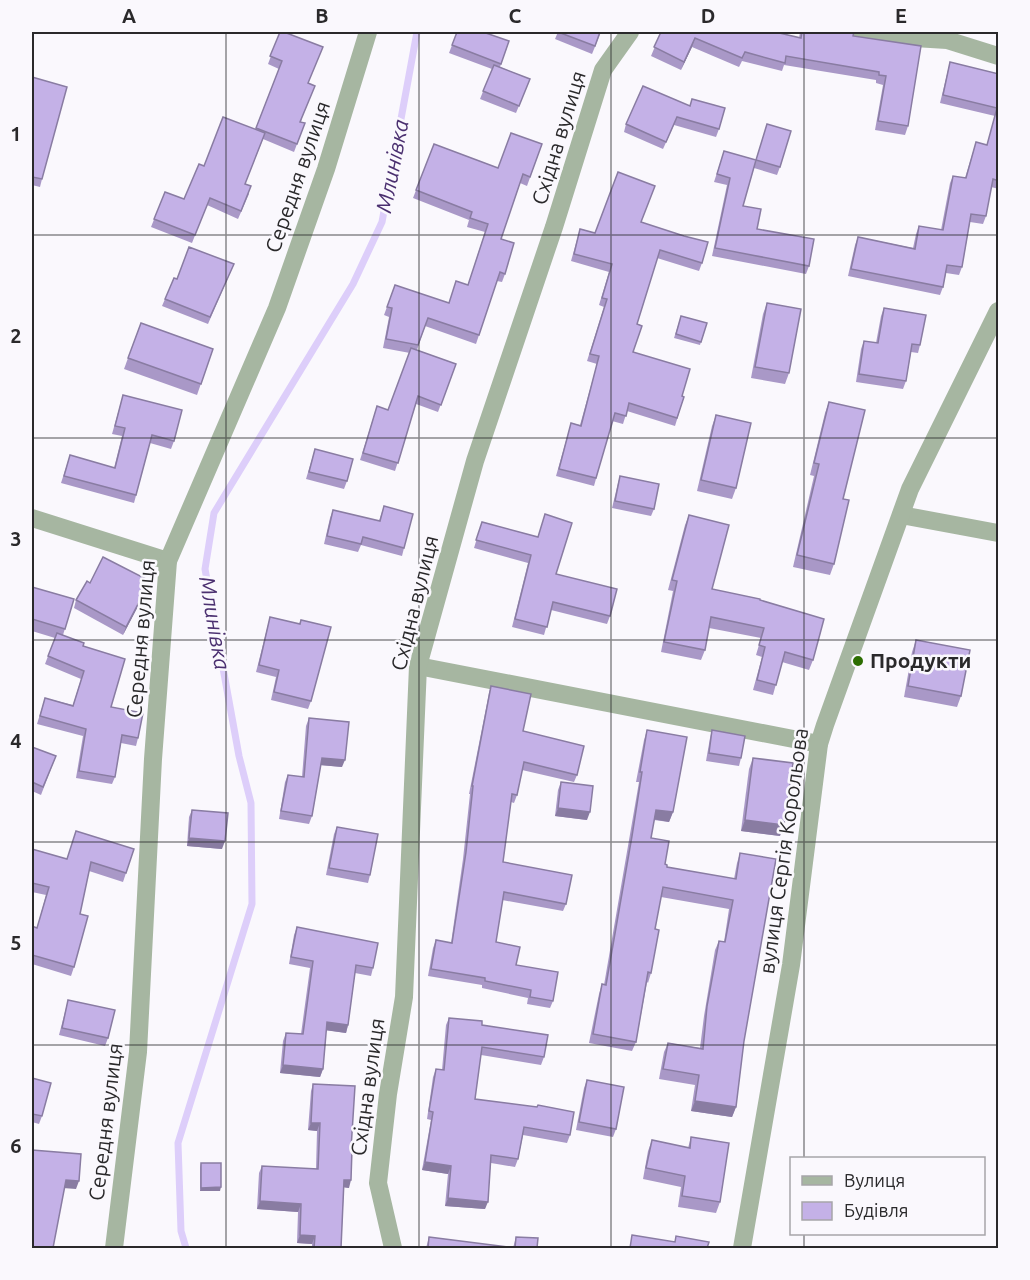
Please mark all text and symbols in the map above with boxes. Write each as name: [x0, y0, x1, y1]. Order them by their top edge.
text: A: [122, 4, 136, 27]
text: B: [315, 4, 329, 27]
text: C: [509, 4, 522, 27]
text: D: [701, 4, 715, 27]
text: E: [895, 4, 907, 27]
street label: Східна вулиця: [526, 68, 590, 208]
street label: Середня вулиця: [260, 98, 334, 256]
water label: Млинівка: [370, 117, 413, 215]
text: 1: [10, 122, 22, 145]
text: 2: [10, 324, 22, 347]
text: 3: [10, 527, 22, 550]
street label: Східна вулиця: [386, 533, 442, 673]
street label: Середня вулиця: [121, 559, 159, 719]
water label: Млинівка: [195, 574, 236, 672]
place label: Продукти: [870, 648, 971, 672]
marker: Продукти: [851, 654, 865, 668]
street label: вулиця Сергія Корольова: [754, 726, 812, 975]
text: 4: [10, 729, 22, 752]
text: 5: [10, 931, 22, 954]
street label: Східна вулиця: [345, 1017, 389, 1157]
street label: Середня вулиця: [83, 1042, 127, 1202]
text: 6: [10, 1134, 22, 1157]
legend: [790, 1157, 985, 1235]
text: Вулиця: [844, 1170, 905, 1190]
text: Будівля: [844, 1200, 909, 1220]

